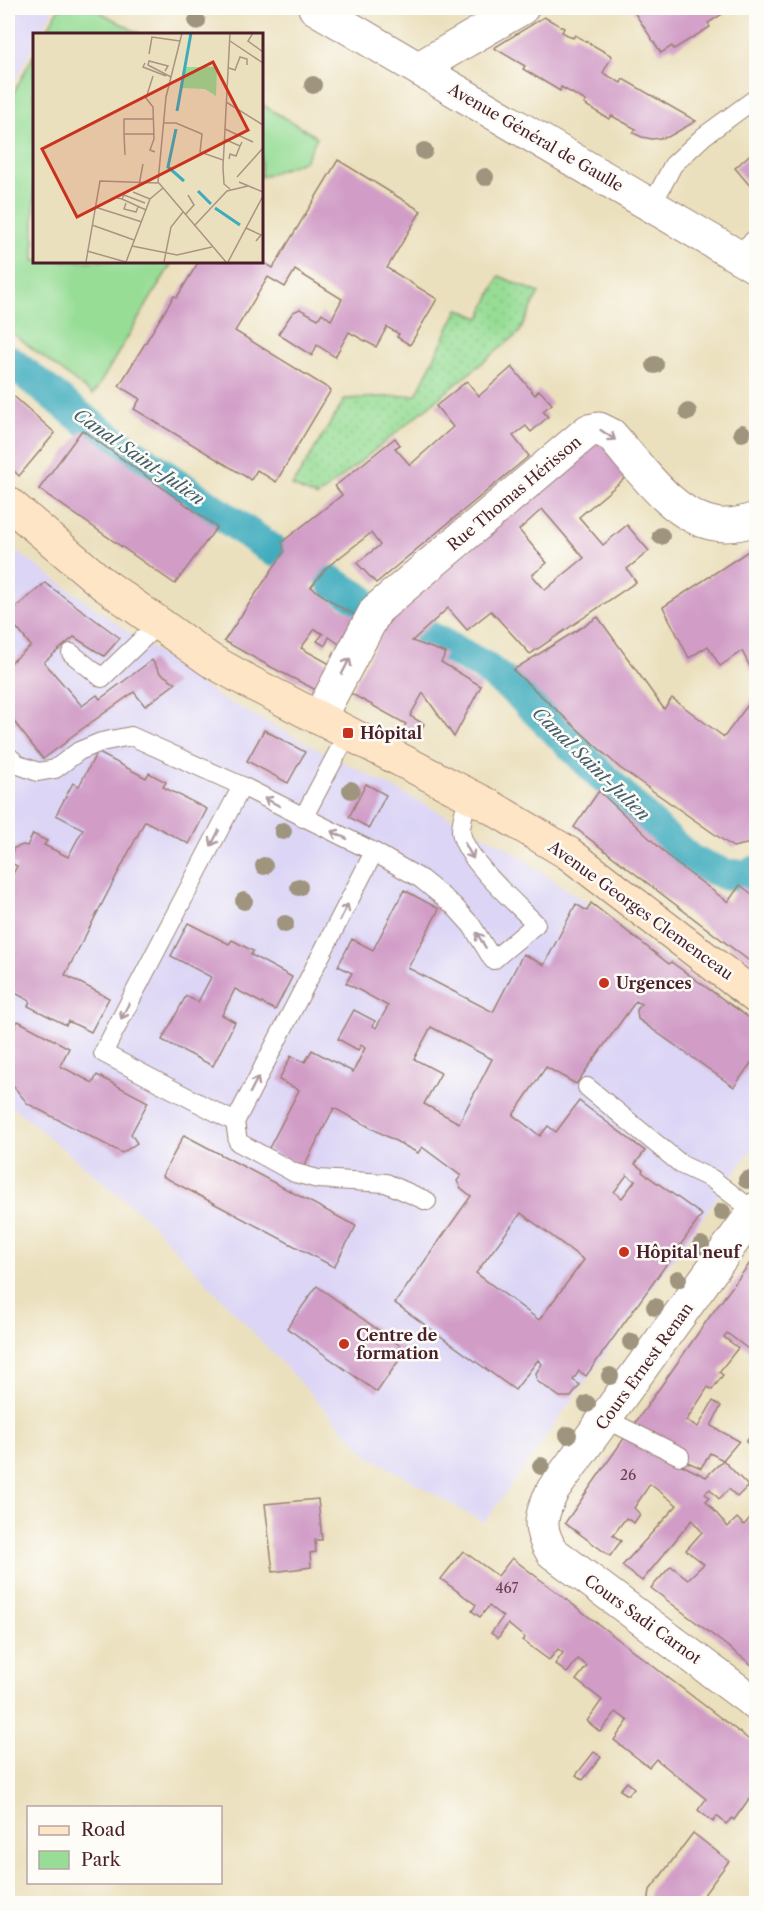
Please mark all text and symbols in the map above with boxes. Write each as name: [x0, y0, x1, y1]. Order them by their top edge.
inset map: [33, 33, 262, 262]
street label: Avenue Général de Gaulle: [444, 78, 627, 195]
water label: Canal Saint-Julien: [69, 404, 209, 511]
one-way arrow: [599, 429, 615, 441]
street label: Rue Thomas Hérisson: [443, 431, 585, 555]
one-way arrow: [341, 658, 353, 676]
water label: Canal Saint-Julien: [528, 702, 654, 826]
place label: Hôpital: [360, 723, 423, 743]
marker: Hôpital: [341, 726, 355, 740]
one-way arrow: [264, 796, 281, 808]
one-way arrow: [209, 829, 221, 846]
one-way arrow: [330, 829, 348, 841]
street label: Avenue Georges Clemenceau: [544, 836, 737, 984]
one-way arrow: [463, 842, 475, 859]
one-way arrow: [339, 903, 350, 921]
one-way arrow: [474, 932, 486, 949]
place label: Urgences: [616, 973, 692, 993]
marker: Urgences: [597, 976, 611, 990]
one-way arrow: [119, 1002, 131, 1019]
one-way arrow: [248, 1077, 260, 1094]
place label: Hôpital neuf: [636, 1242, 742, 1262]
marker: Hôpital neuf: [617, 1245, 631, 1259]
street label: Cours Ernest Renan: [591, 1298, 697, 1434]
place label: Centre de formation: [356, 1325, 439, 1363]
marker: Centre de formation: [337, 1337, 351, 1351]
house number: 26: [620, 1466, 636, 1484]
street label: Cours Sadi Carnot: [581, 1570, 706, 1668]
house number: 467: [495, 1579, 519, 1597]
legend: [27, 1806, 222, 1884]
text: Road: [81, 1819, 126, 1841]
text: Park: [81, 1849, 122, 1871]

